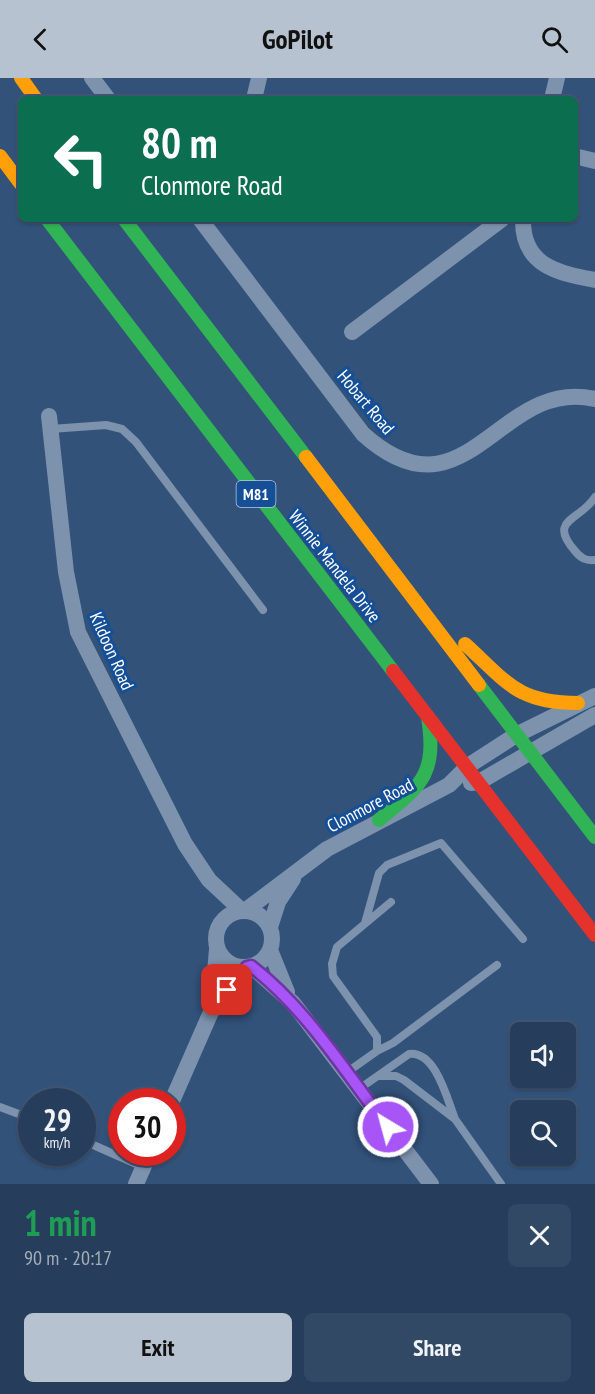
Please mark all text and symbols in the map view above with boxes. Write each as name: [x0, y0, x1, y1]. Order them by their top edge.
text: GoPilot: [262, 22, 333, 56]
icon: back: [24, 23, 57, 56]
icon: search: [538, 23, 571, 56]
text: 80 m: [141, 115, 218, 170]
icon: left: [42, 120, 120, 198]
text: Clonmore Road: [141, 168, 283, 202]
street label: Hobart Road: [332, 365, 400, 439]
road number: M81: [236, 481, 276, 507]
street label: Winnie Mandela Drive: [284, 505, 386, 627]
street label: Kildoon Road: [85, 609, 139, 693]
street label: Clonmore Road: [323, 773, 417, 837]
pin: [201, 964, 252, 1015]
icon: arrive: [210, 973, 243, 1006]
map controls: [510, 1022, 576, 1166]
button: sound: [510, 1022, 576, 1088]
speed limit sign: 30: [108, 1088, 186, 1166]
position arrow: [356, 1095, 420, 1159]
text: 29: [43, 1100, 71, 1139]
button: search: [510, 1100, 576, 1166]
text: km/h: [44, 1133, 70, 1152]
text: 1 min: [24, 1199, 97, 1246]
button: close: [508, 1204, 571, 1267]
text: 90 m · 20:17: [24, 1245, 112, 1271]
button: Exit: [24, 1313, 292, 1382]
button: Share: [304, 1313, 571, 1382]

